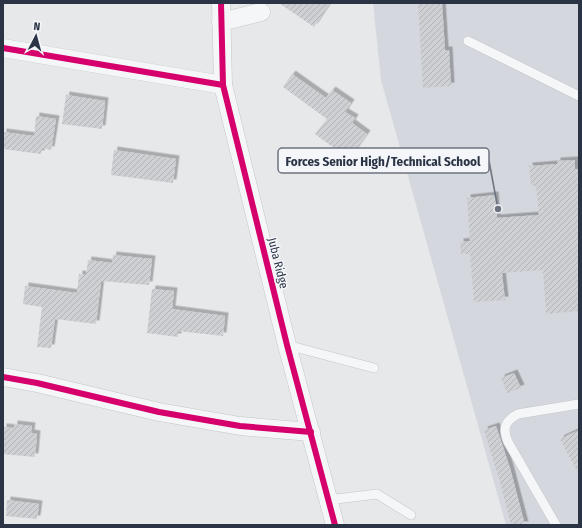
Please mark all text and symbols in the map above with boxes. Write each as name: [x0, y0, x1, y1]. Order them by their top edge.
north arrow: [16, 16, 56, 56]
text: N: [33, 20, 41, 33]
callout: Forces Senior High/Technical School: [278, 148, 489, 173]
text: Forces Senior High/Technical School: [285, 154, 481, 169]
street label: Juba Ridge: [265, 236, 291, 290]

